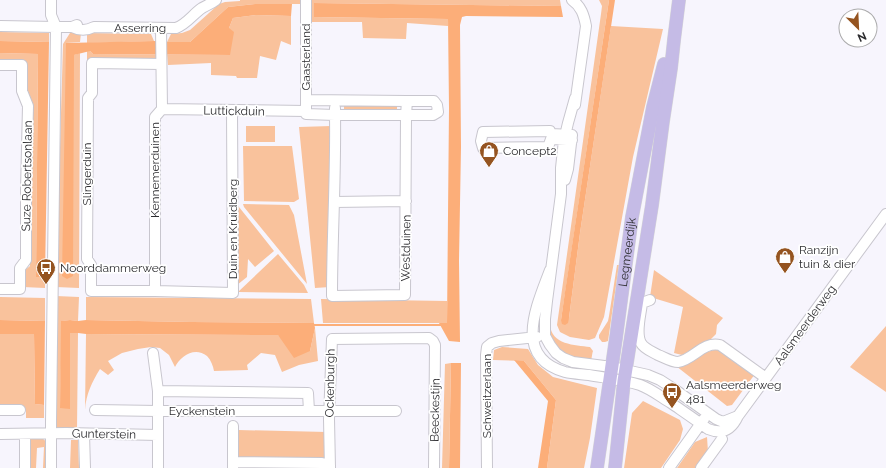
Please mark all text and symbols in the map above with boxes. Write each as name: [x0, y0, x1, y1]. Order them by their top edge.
north arrow: [838, 8, 878, 48]
street label: Asserring: [114, 21, 166, 35]
street label: Gaasterland: [299, 24, 313, 90]
text: N: [855, 29, 868, 44]
street label: Luttickduin: [203, 103, 265, 119]
street label: Suze Robertsonlaan: [19, 120, 35, 232]
street label: Kennemerduinen: [148, 122, 162, 218]
shop icon: Concept2: [478, 140, 500, 168]
street label: Slingerduin: [80, 143, 94, 205]
place label: Concept2: [503, 144, 557, 158]
street label: Duin en Kruidberg: [226, 179, 240, 279]
street label: Westduinen: [398, 215, 414, 281]
street label: Legmeerdijk: [616, 216, 639, 288]
place label: Ranzijn tuin & dier: [799, 243, 856, 271]
shop icon: Ranzijn tuin & dier: [774, 246, 796, 274]
bus stop icon: Noorddammerweg: [35, 257, 57, 285]
place label: Noorddammerweg: [60, 261, 166, 275]
street label: Aalsmeerderweg: [771, 282, 839, 368]
street label: Ockenburgh: [322, 349, 338, 417]
street label: Schweitzerlaan: [480, 354, 494, 438]
street label: Beeckestijn: [427, 378, 443, 442]
place label: Aalsmeerderweg 481: [686, 378, 782, 406]
bus stop icon: Aalsmeerderweg 481: [661, 381, 683, 409]
street label: Eyckenstein: [169, 404, 235, 418]
street label: Gunterstein: [72, 426, 136, 442]

